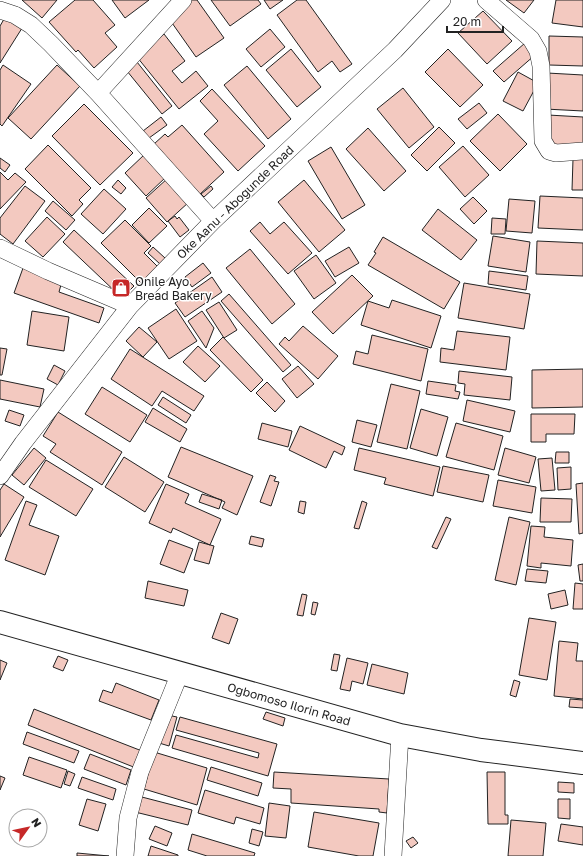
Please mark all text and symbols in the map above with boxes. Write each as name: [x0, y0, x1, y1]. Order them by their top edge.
scale bar: [447, 8, 503, 34]
text: 20 m: [453, 14, 481, 29]
street label: Oke Aanu - Abogunde Road: [173, 142, 297, 262]
place label: Onile Ayo Bread Bakery: [135, 274, 212, 303]
shop icon: Onile Ayo Bread Bakery: [110, 277, 132, 299]
street label: Ogbomoso Ilorin Road: [226, 679, 352, 729]
north arrow: [8, 808, 48, 848]
text: N: [29, 815, 45, 829]

